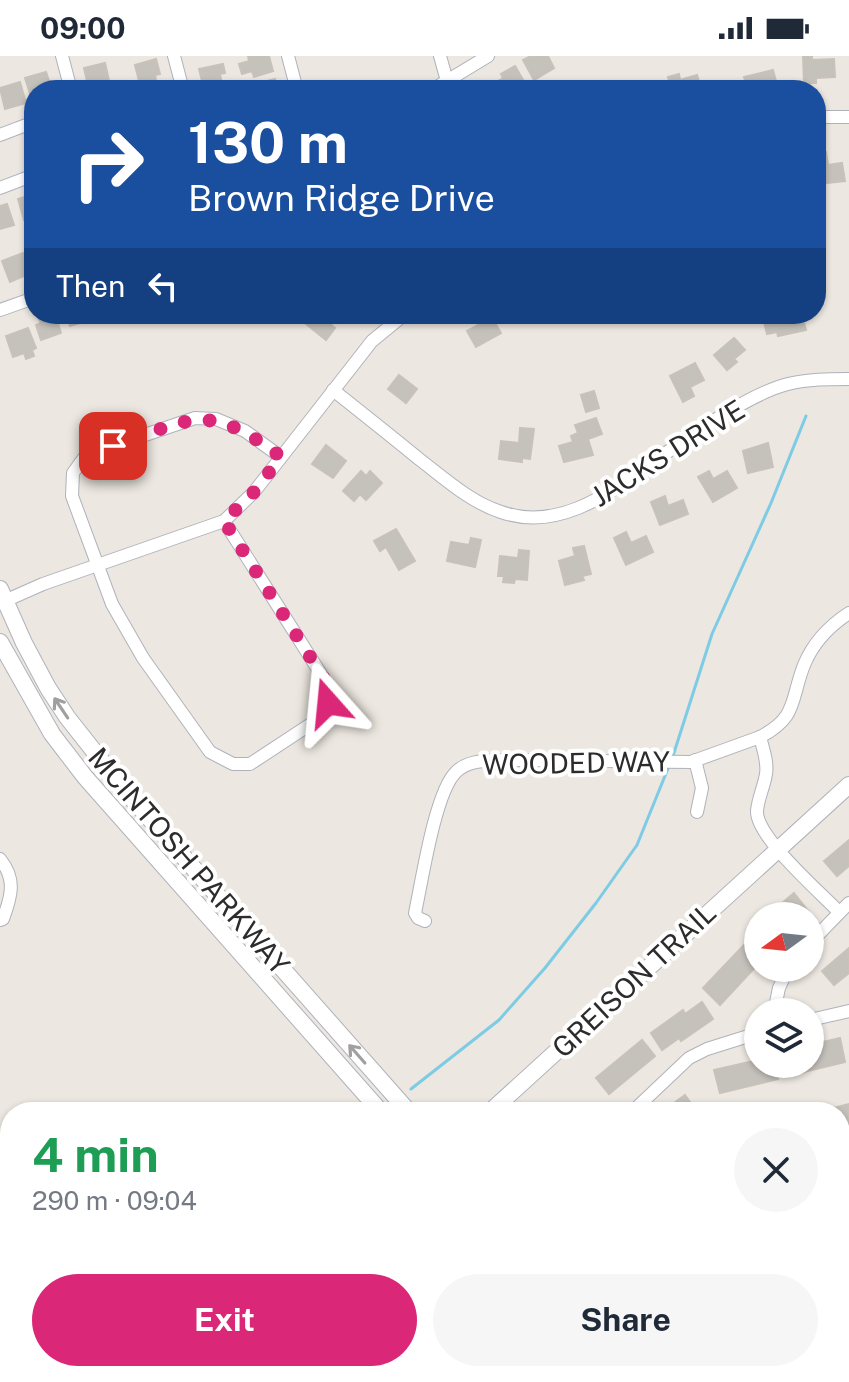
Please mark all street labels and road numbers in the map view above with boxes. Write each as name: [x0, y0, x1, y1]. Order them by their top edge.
street label: JACKS DRIVE: [585, 392, 750, 513]
street label: MCINTOSH PARKWAY: [82, 741, 297, 981]
street label: WOODED WAY: [482, 744, 670, 781]
street label: GREISON TRAIL: [545, 895, 722, 1064]

